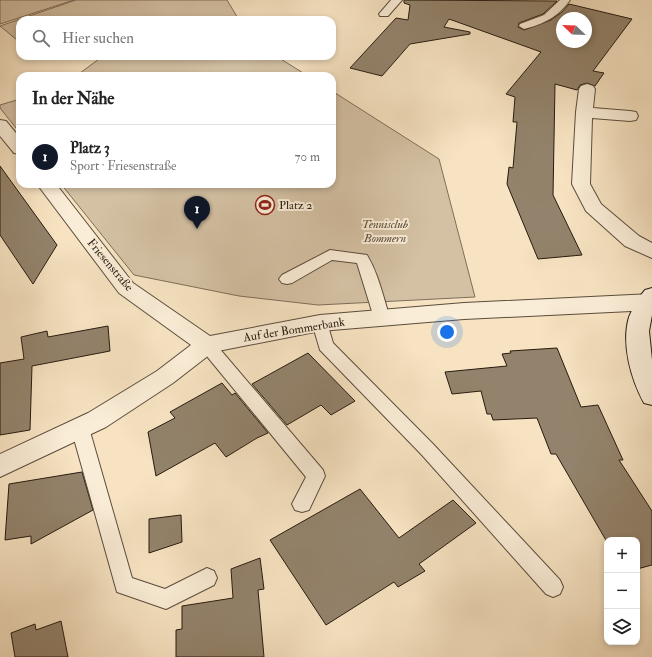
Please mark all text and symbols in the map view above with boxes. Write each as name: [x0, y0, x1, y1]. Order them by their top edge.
north arrow: [556, 12, 592, 48]
search box: [16, 16, 336, 60]
icon: search: [30, 27, 52, 49]
text: Hier suchen: [62, 29, 134, 48]
text: In der Nähe: [32, 88, 114, 109]
text: Platz 3: [70, 139, 110, 158]
text: 1: [43, 149, 47, 165]
text: 70 m: [295, 149, 320, 165]
text: Sport · Friesenstraße: [70, 158, 177, 174]
sports icon: Platz 2: [254, 194, 276, 216]
pin: 1: [184, 196, 210, 229]
place label: Platz 2: [279, 198, 312, 213]
park label: Tennisclub Bommern: [362, 217, 408, 246]
street label: Friesenstraße: [84, 236, 136, 294]
street label: Auf der Bommerbank: [241, 315, 346, 346]
your location: [437, 322, 457, 342]
map controls: [604, 537, 640, 645]
button: +: [604, 537, 640, 573]
button: −: [604, 573, 640, 609]
button: layers: [604, 609, 640, 645]

